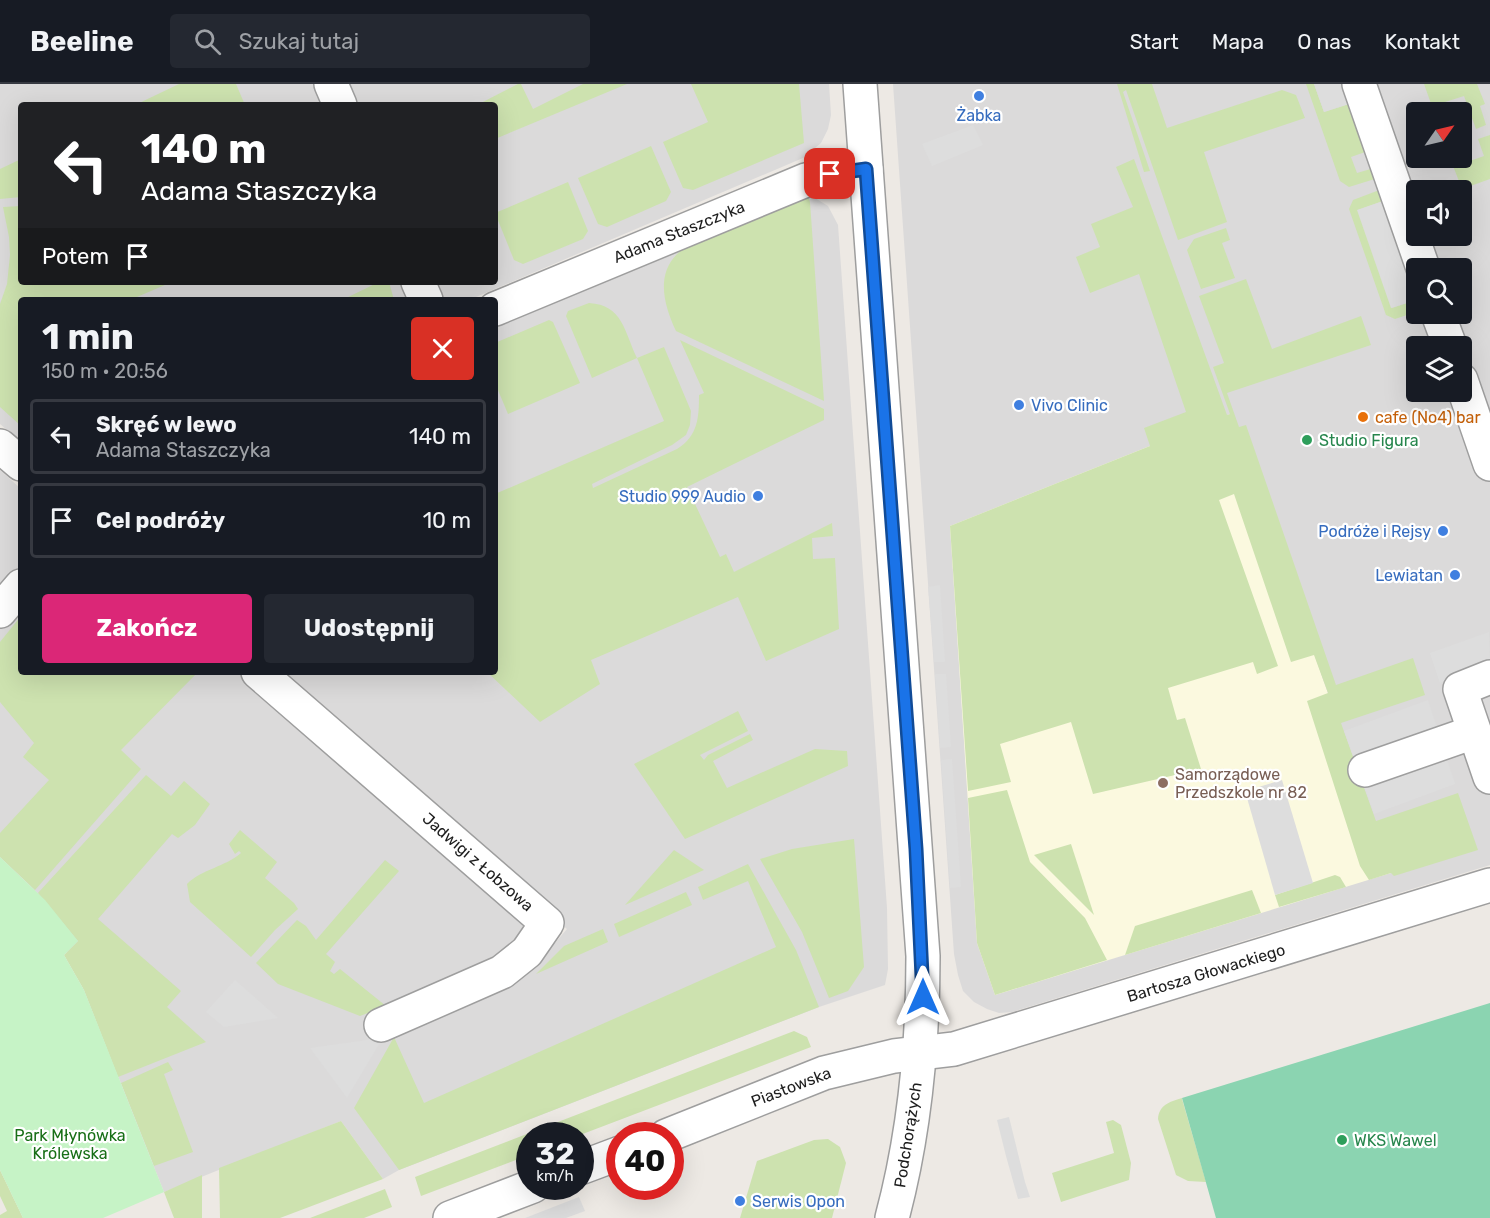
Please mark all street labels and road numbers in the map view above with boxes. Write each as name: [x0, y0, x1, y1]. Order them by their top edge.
street label: Adama Staszczyka: [611, 197, 747, 267]
street label: Jadwigi z Łobzowa: [419, 809, 537, 915]
street label: Bartosza Głowackiego: [1125, 940, 1287, 1006]
street label: Piastowska: [748, 1063, 834, 1111]
street label: Podchorążych: [890, 1081, 926, 1189]

